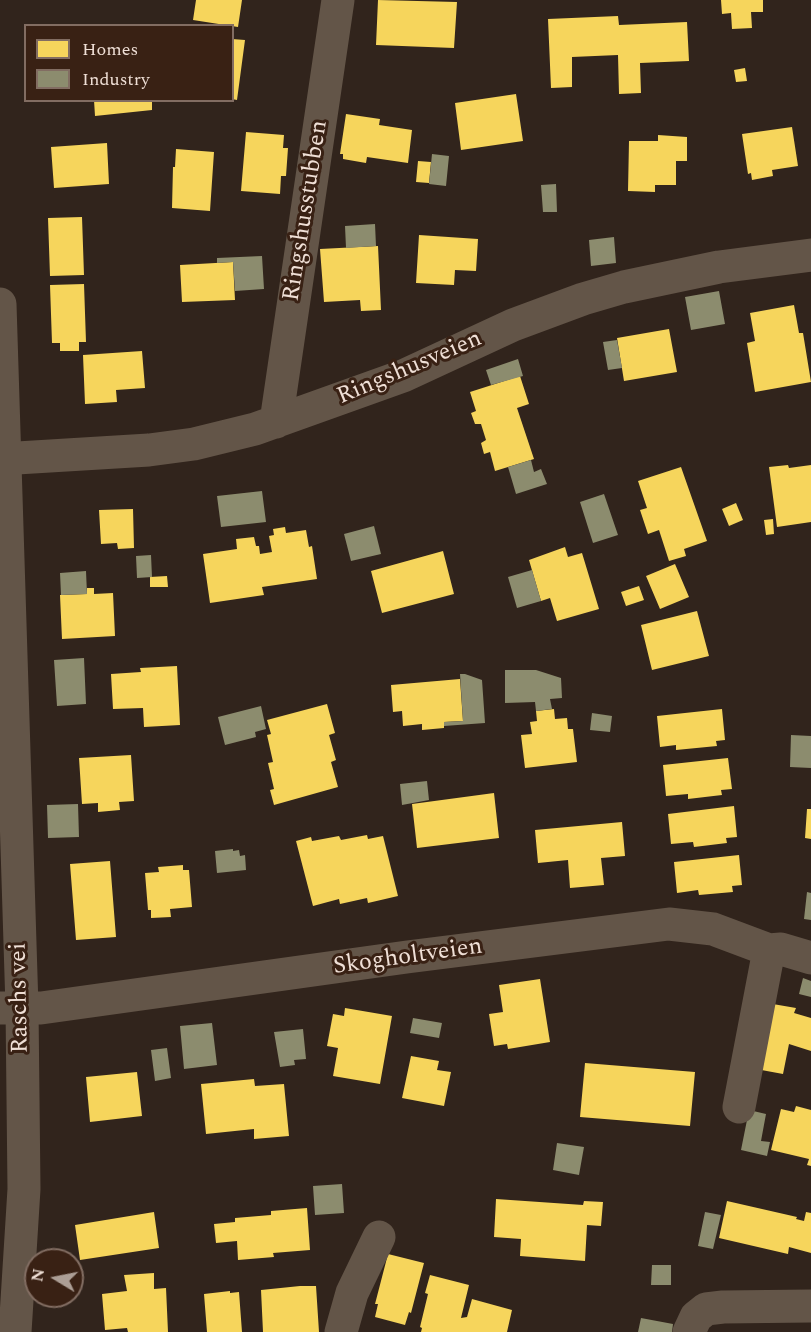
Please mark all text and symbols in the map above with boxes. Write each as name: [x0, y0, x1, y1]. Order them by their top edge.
legend: [24, 24, 234, 102]
text: Homes: [82, 36, 138, 63]
text: Industry: [82, 66, 150, 93]
street label: Ringshusstubben: [278, 119, 336, 303]
street label: Ringshusveien: [333, 326, 487, 412]
street label: Skogholtveien: [332, 933, 484, 983]
street label: Raschs vei: [6, 942, 36, 1054]
north arrow: [24, 1248, 84, 1308]
text: N: [25, 1267, 51, 1284]

